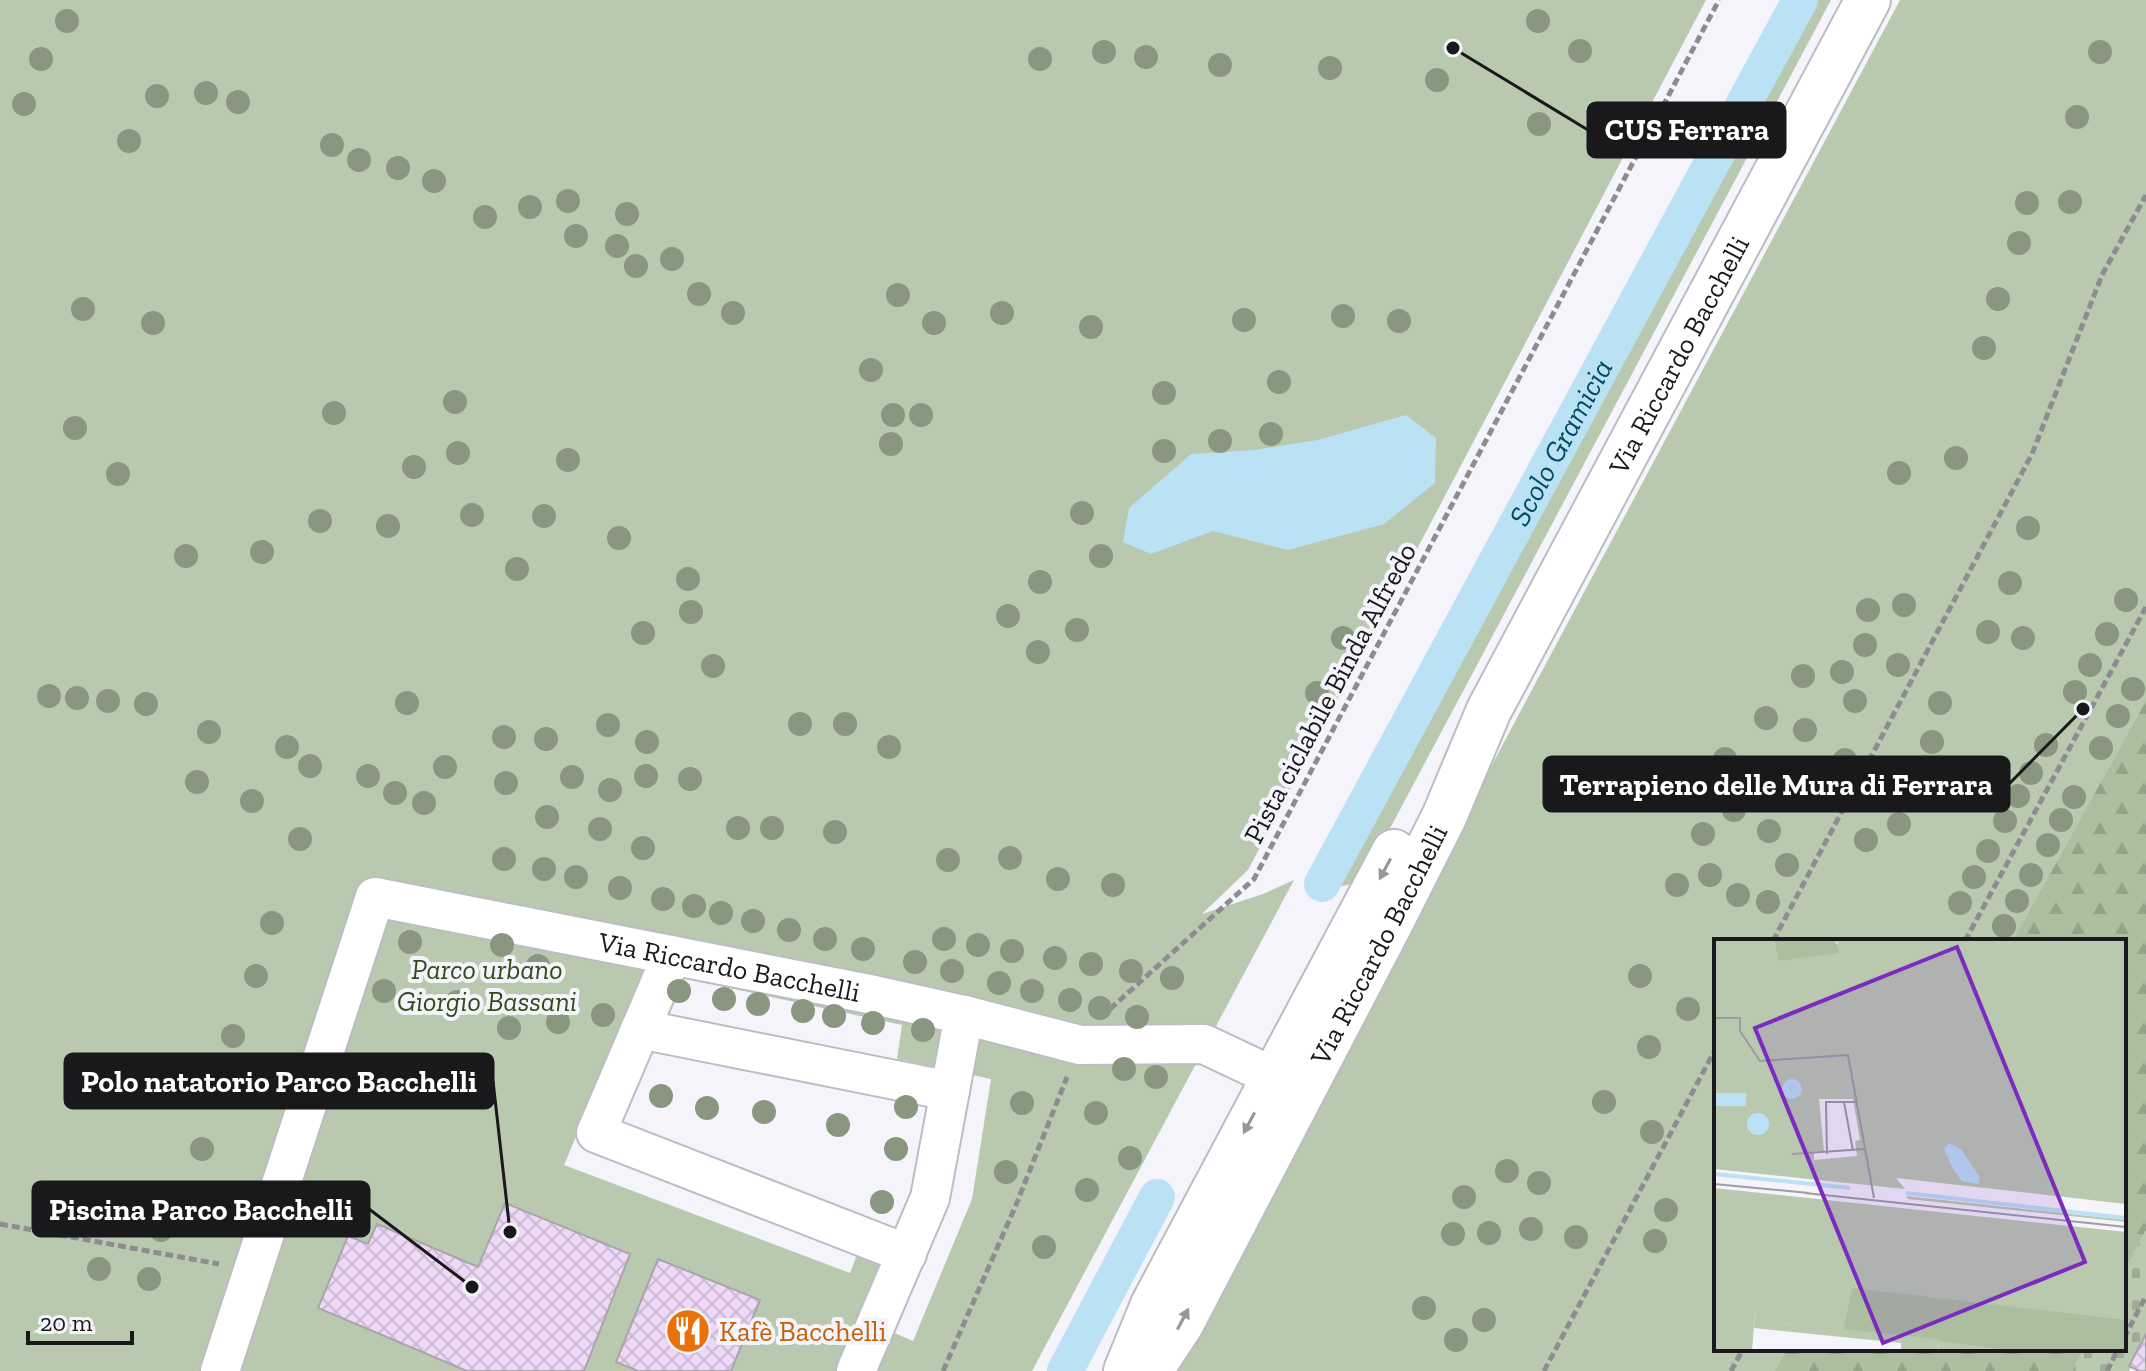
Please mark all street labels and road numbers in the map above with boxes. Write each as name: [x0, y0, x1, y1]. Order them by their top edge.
street label: Via Riccardo Bacchelli: [1601, 230, 1756, 481]
street label: Pista ciclabile Binda Alfredo: [1237, 537, 1423, 849]
street label: Via Riccardo Bacchelli: [1302, 819, 1454, 1071]
street label: Via Riccardo Bacchelli: [595, 925, 863, 1008]

